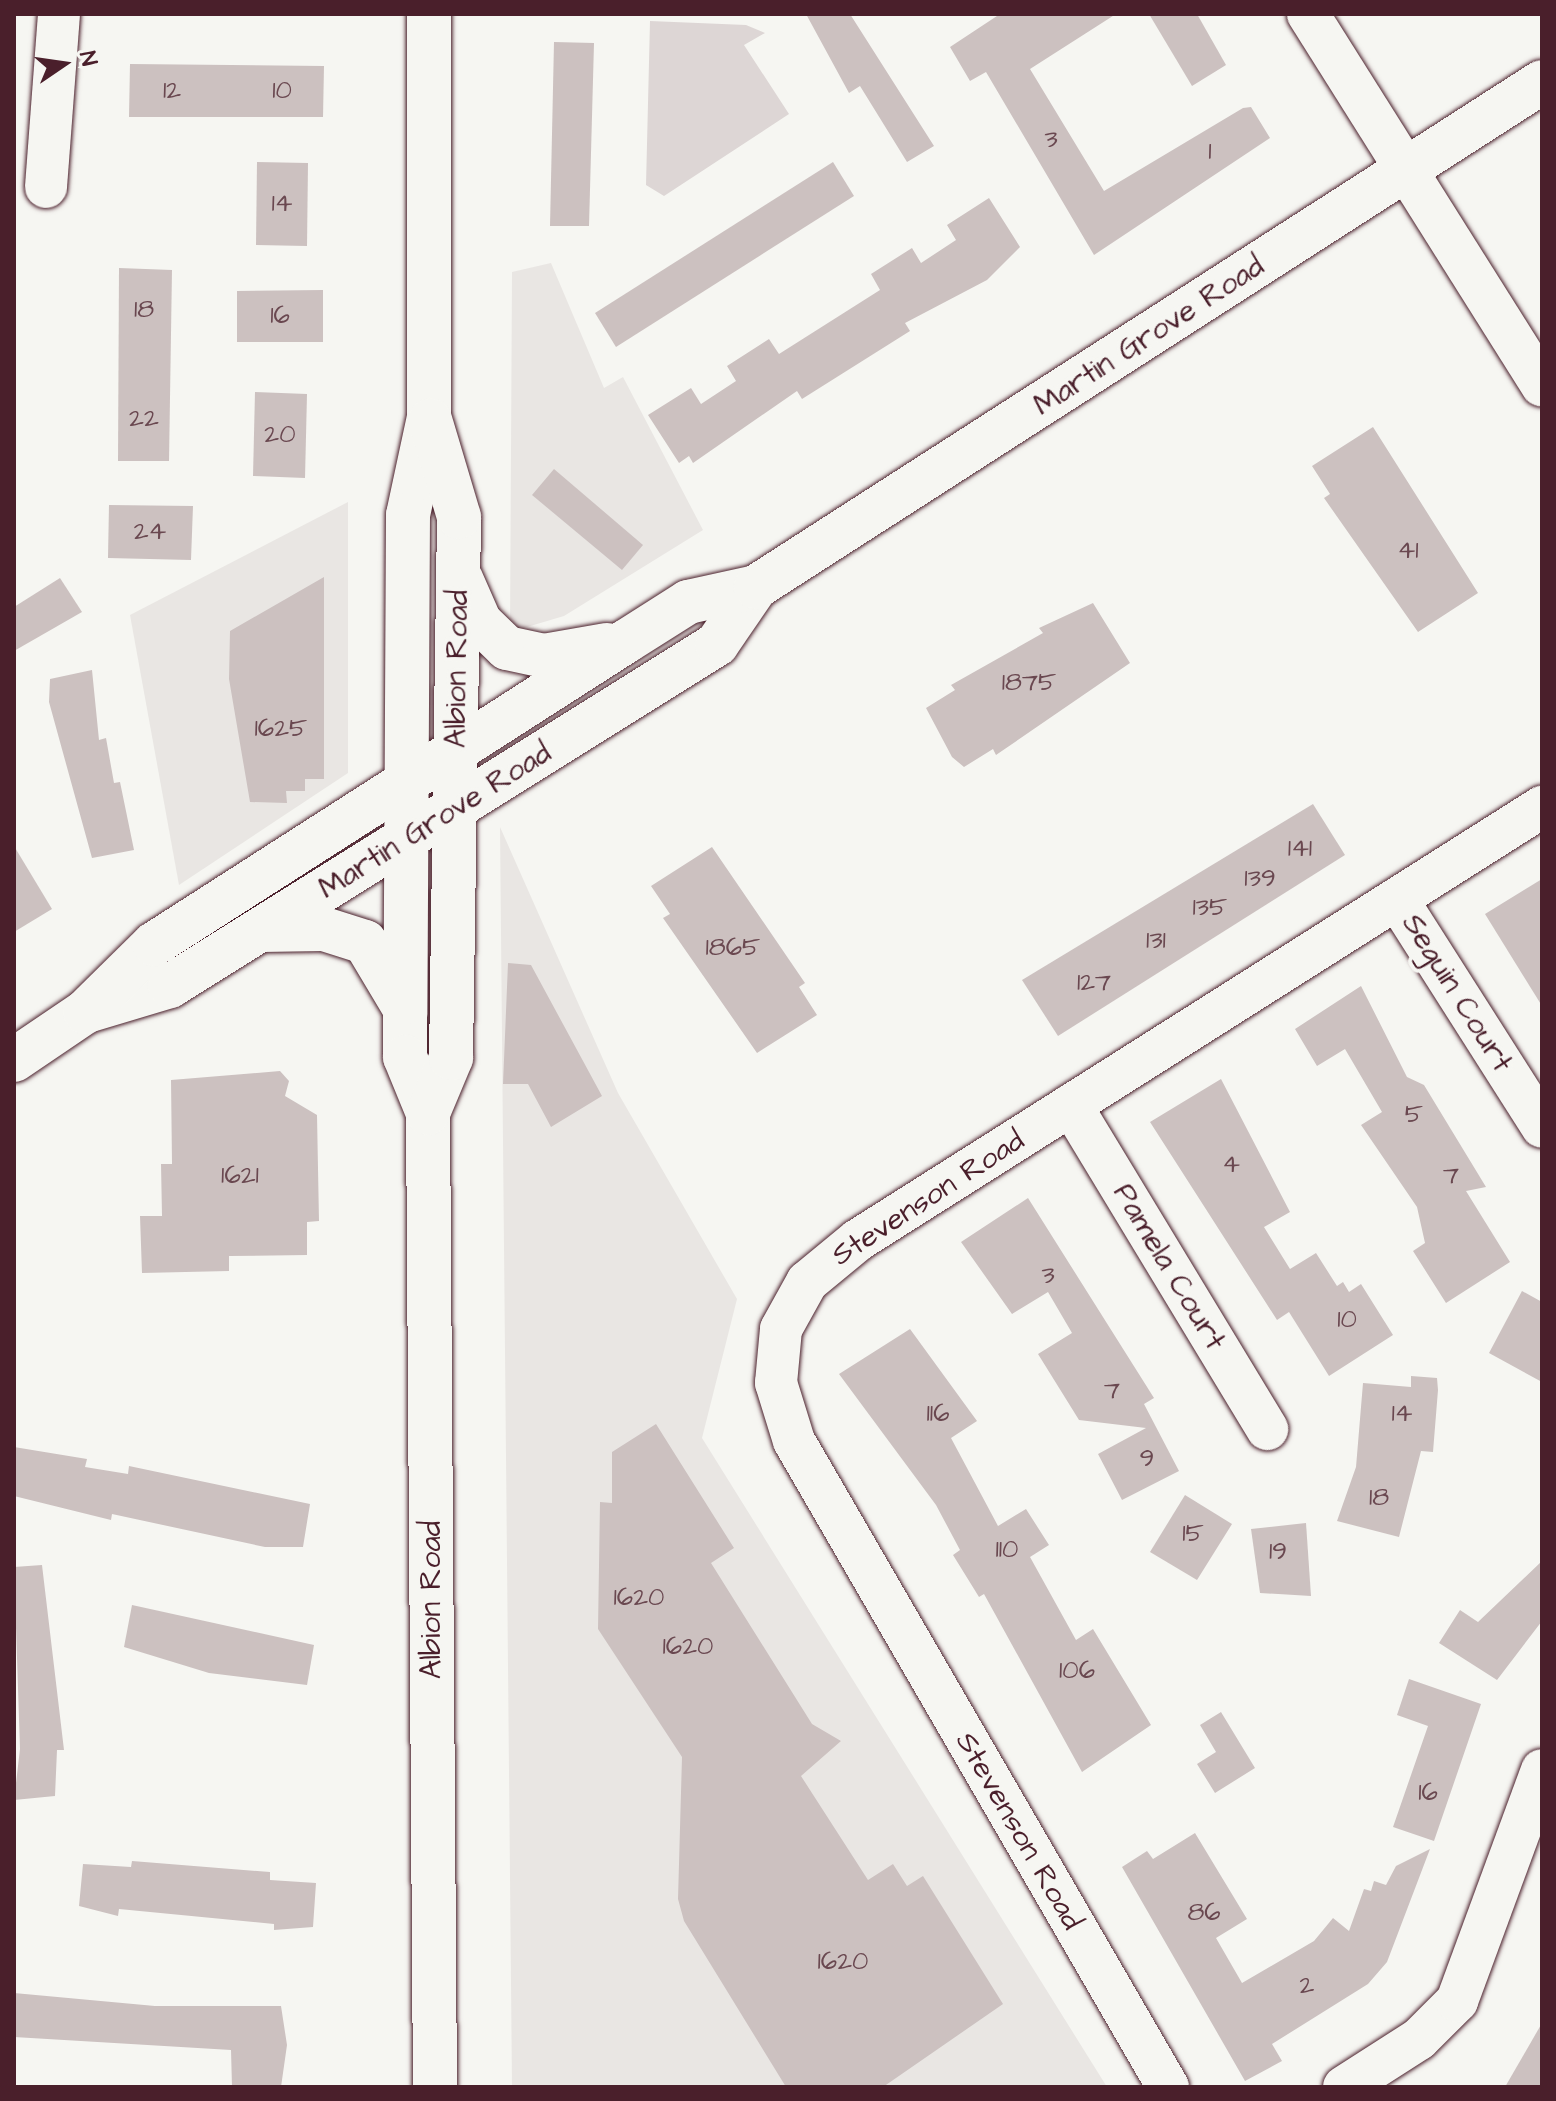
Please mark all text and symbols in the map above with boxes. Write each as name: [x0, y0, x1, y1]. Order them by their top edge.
north arrow: [24, 24, 104, 104]
text: N: [71, 48, 105, 69]
house number: 12: [163, 75, 181, 107]
house number: 10: [272, 75, 292, 107]
house number: 3: [1044, 124, 1058, 156]
house number: 1: [1208, 136, 1212, 168]
house number: 14: [271, 188, 293, 220]
street label: Martin Grove Road: [1027, 248, 1271, 424]
house number: 18: [134, 294, 154, 326]
house number: 16: [270, 300, 290, 332]
house number: 22: [129, 403, 159, 435]
house number: 20: [264, 419, 296, 451]
house number: 24: [134, 516, 166, 548]
house number: 41: [1397, 535, 1419, 567]
street label: Albion Road: [438, 590, 476, 748]
house number: 1875: [1002, 667, 1056, 699]
house number: 1625: [255, 713, 307, 745]
street label: Martin Grove Road: [312, 735, 558, 907]
house number: 141: [1288, 833, 1312, 865]
house number: 139: [1244, 863, 1276, 895]
house number: 135: [1193, 892, 1227, 924]
street label: Seguin Court: [1394, 907, 1520, 1079]
house number: 131: [1146, 925, 1166, 957]
house number: 1865: [706, 932, 760, 964]
house number: 127: [1077, 967, 1111, 999]
house number: 5: [1405, 1099, 1423, 1131]
street label: Stevenson Road: [825, 1122, 1031, 1274]
house number: 4: [1222, 1149, 1240, 1181]
house number: 1621: [221, 1160, 259, 1192]
house number: 7: [1443, 1160, 1459, 1192]
street label: Pamela Court: [1105, 1177, 1233, 1357]
house number: 3: [1041, 1260, 1055, 1292]
house number: 10: [1337, 1304, 1357, 1336]
house number: 7: [1104, 1375, 1120, 1407]
house number: 116: [927, 1398, 949, 1430]
house number: 14: [1391, 1398, 1413, 1430]
house number: 9: [1140, 1443, 1154, 1475]
house number: 18: [1369, 1482, 1389, 1514]
house number: 15: [1182, 1518, 1204, 1550]
street label: Albion Road: [413, 1521, 449, 1679]
house number: 110: [995, 1534, 1019, 1566]
house number: 19: [1269, 1536, 1287, 1568]
house number: 1620: [614, 1582, 664, 1614]
house number: 1620: [663, 1631, 713, 1663]
house number: 106: [1059, 1655, 1095, 1687]
street label: Stevenson Road: [948, 1726, 1090, 1936]
house number: 16: [1418, 1777, 1438, 1809]
house number: 86: [1187, 1897, 1221, 1929]
house number: 1620: [818, 1946, 868, 1978]
house number: 2: [1300, 1970, 1314, 2002]

